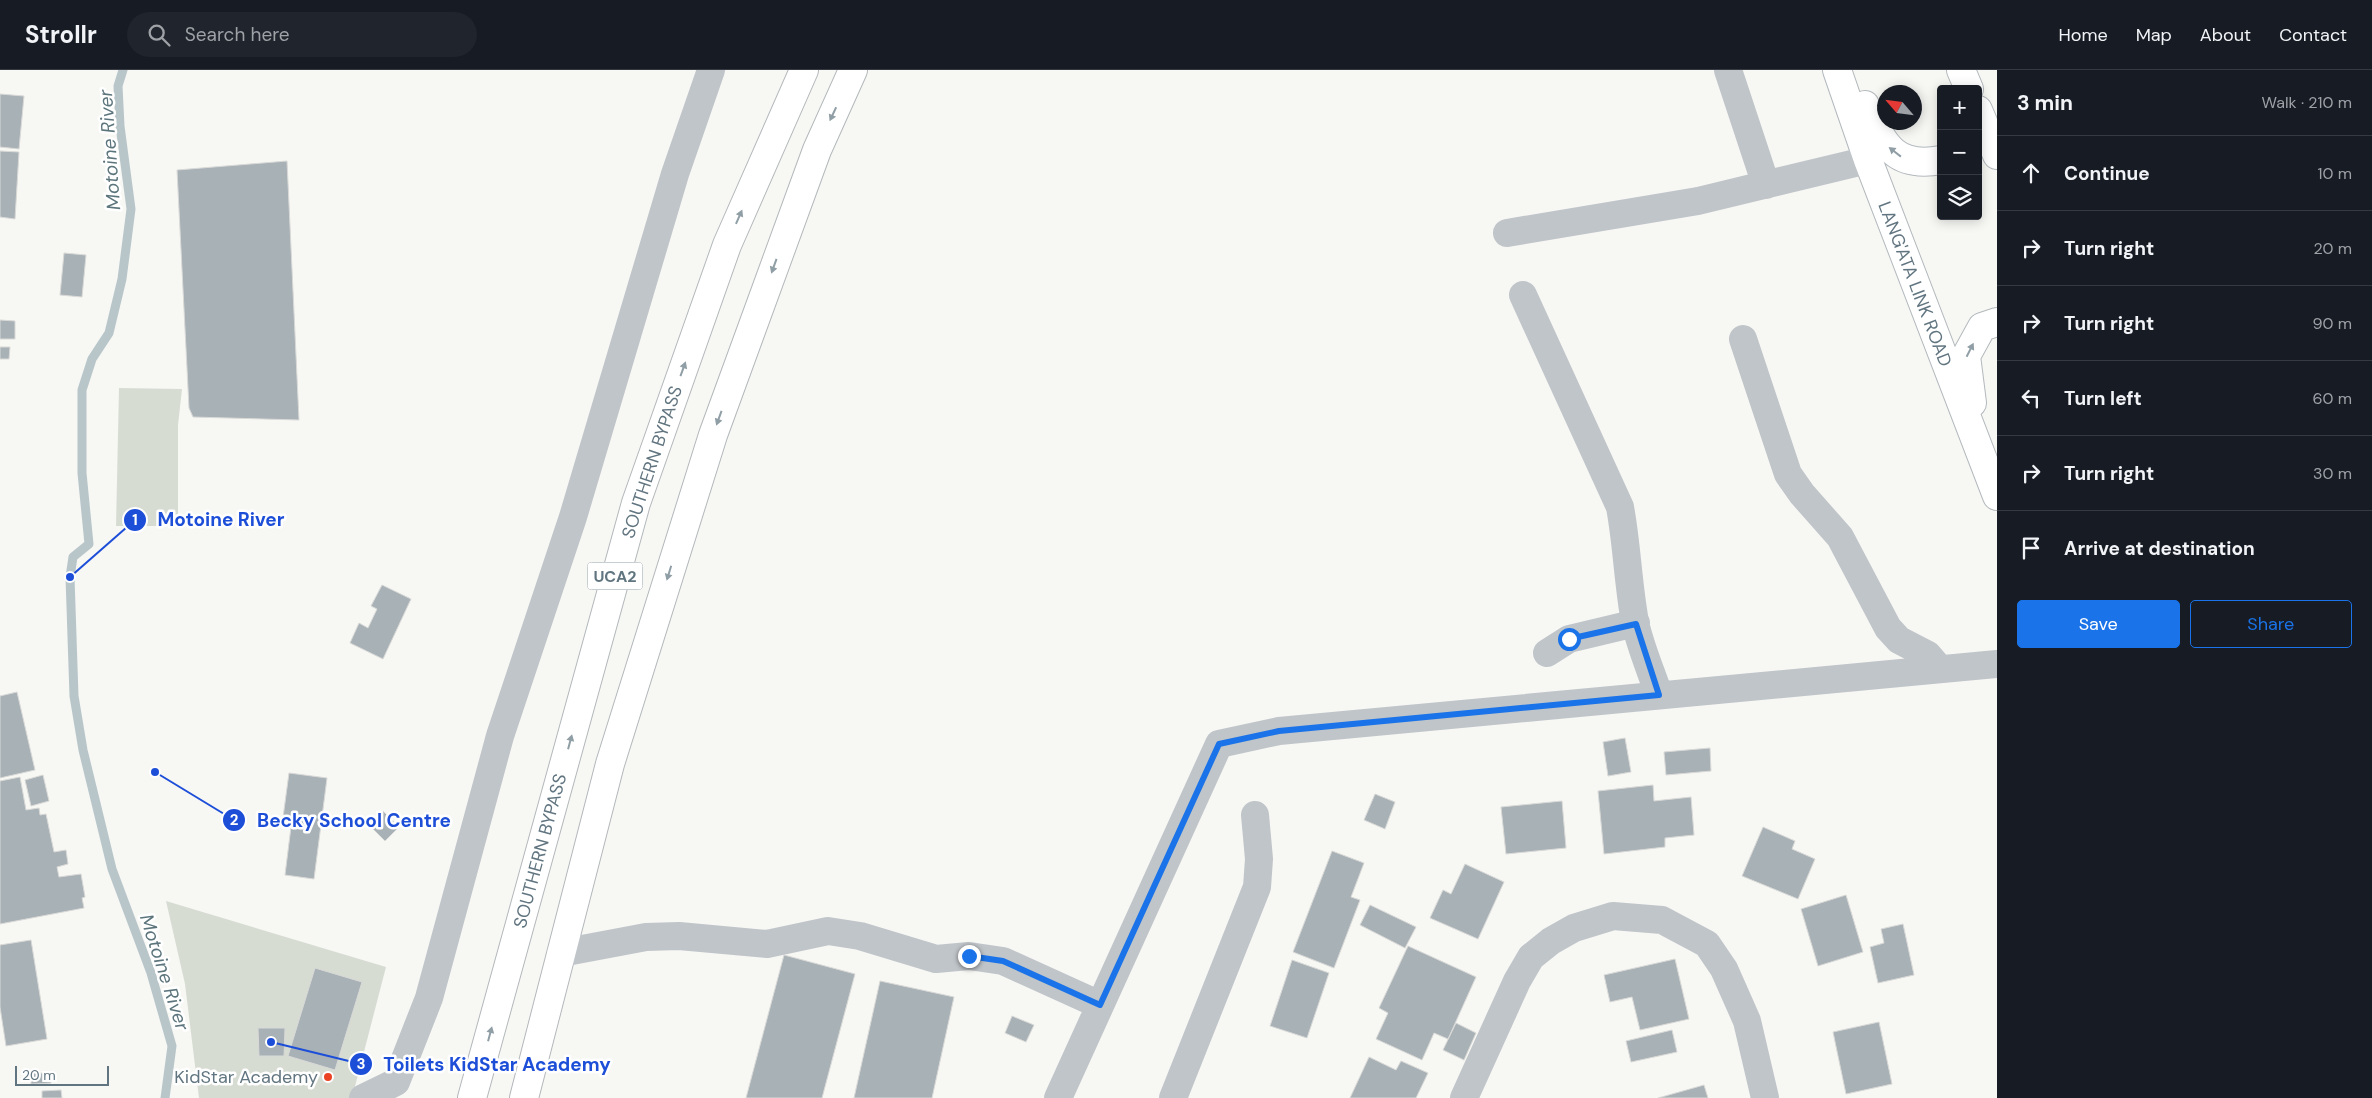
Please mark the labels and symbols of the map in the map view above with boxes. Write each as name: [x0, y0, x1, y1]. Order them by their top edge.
north arrow: [1877, 85, 1922, 130]
water label: Motoine River: [93, 88, 126, 211]
one-way arrow: [829, 107, 837, 121]
one-way arrow: [1889, 147, 1902, 158]
street label: LANG'ATA LINK ROAD: [1872, 198, 1958, 370]
one-way arrow: [736, 210, 744, 224]
one-way arrow: [770, 259, 778, 274]
one-way arrow: [1966, 342, 1974, 357]
one-way arrow: [680, 362, 687, 377]
street label: SOUTHERN BYPASS: [616, 383, 688, 541]
one-way arrow: [715, 411, 722, 426]
callout: Motoine River: [122, 503, 294, 537]
text: Motoine River: [157, 507, 285, 532]
text: 1: [132, 510, 138, 530]
road number: UCA2: [588, 562, 642, 590]
one-way arrow: [665, 566, 673, 581]
route start: [1558, 628, 1581, 651]
one-way arrow: [566, 735, 574, 750]
street label: SOUTHERN BYPASS: [508, 771, 572, 931]
callout: Becky School Centre: [222, 803, 461, 837]
text: Becky School Centre: [257, 808, 451, 833]
text: 2: [230, 810, 239, 830]
water label: Motoine River: [134, 911, 195, 1034]
route end: [958, 945, 981, 968]
one-way arrow: [486, 1027, 494, 1042]
callout: Toilets KidStar Academy: [348, 1047, 620, 1081]
text: Toilets KidStar Academy: [383, 1052, 611, 1077]
text: 3: [356, 1054, 366, 1074]
scale bar: [15, 1063, 109, 1086]
place label: KidStar Academy: [174, 1065, 318, 1089]
marker: KidStar Academy: [322, 1071, 334, 1083]

